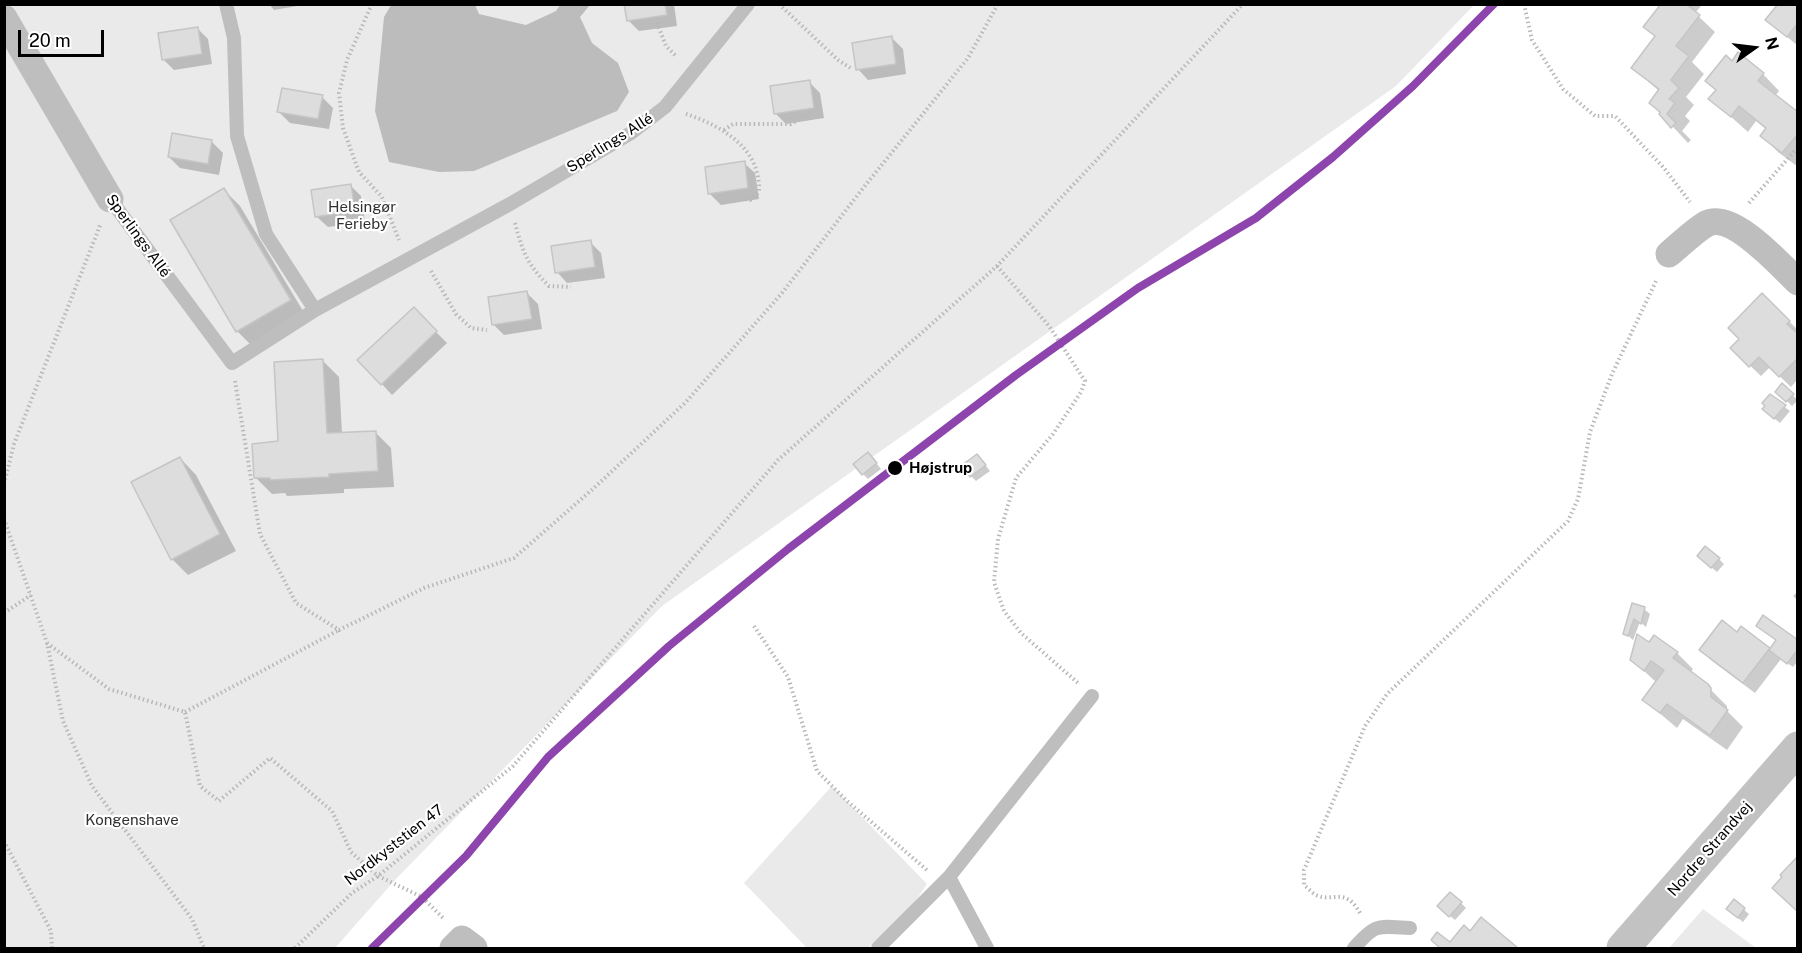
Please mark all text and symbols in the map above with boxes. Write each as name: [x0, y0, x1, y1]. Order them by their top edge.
scale bar: [21, 18, 106, 56]
north arrow: [1724, 18, 1784, 78]
text: 20 m: [29, 30, 71, 51]
text: N: [1761, 35, 1783, 52]
street label: Sperlings Allé: [564, 109, 656, 177]
street label: Sperlings Allé: [102, 191, 174, 281]
park label: Helsingør Ferieby: [328, 198, 396, 233]
marker: Højstrup: [886, 459, 904, 477]
place label: Højstrup: [909, 459, 972, 477]
street label: Nordre Strandvej: [1664, 798, 1756, 900]
street label: Nordkyststien 47: [341, 801, 447, 889]
park label: Kongenshave: [85, 811, 179, 829]

